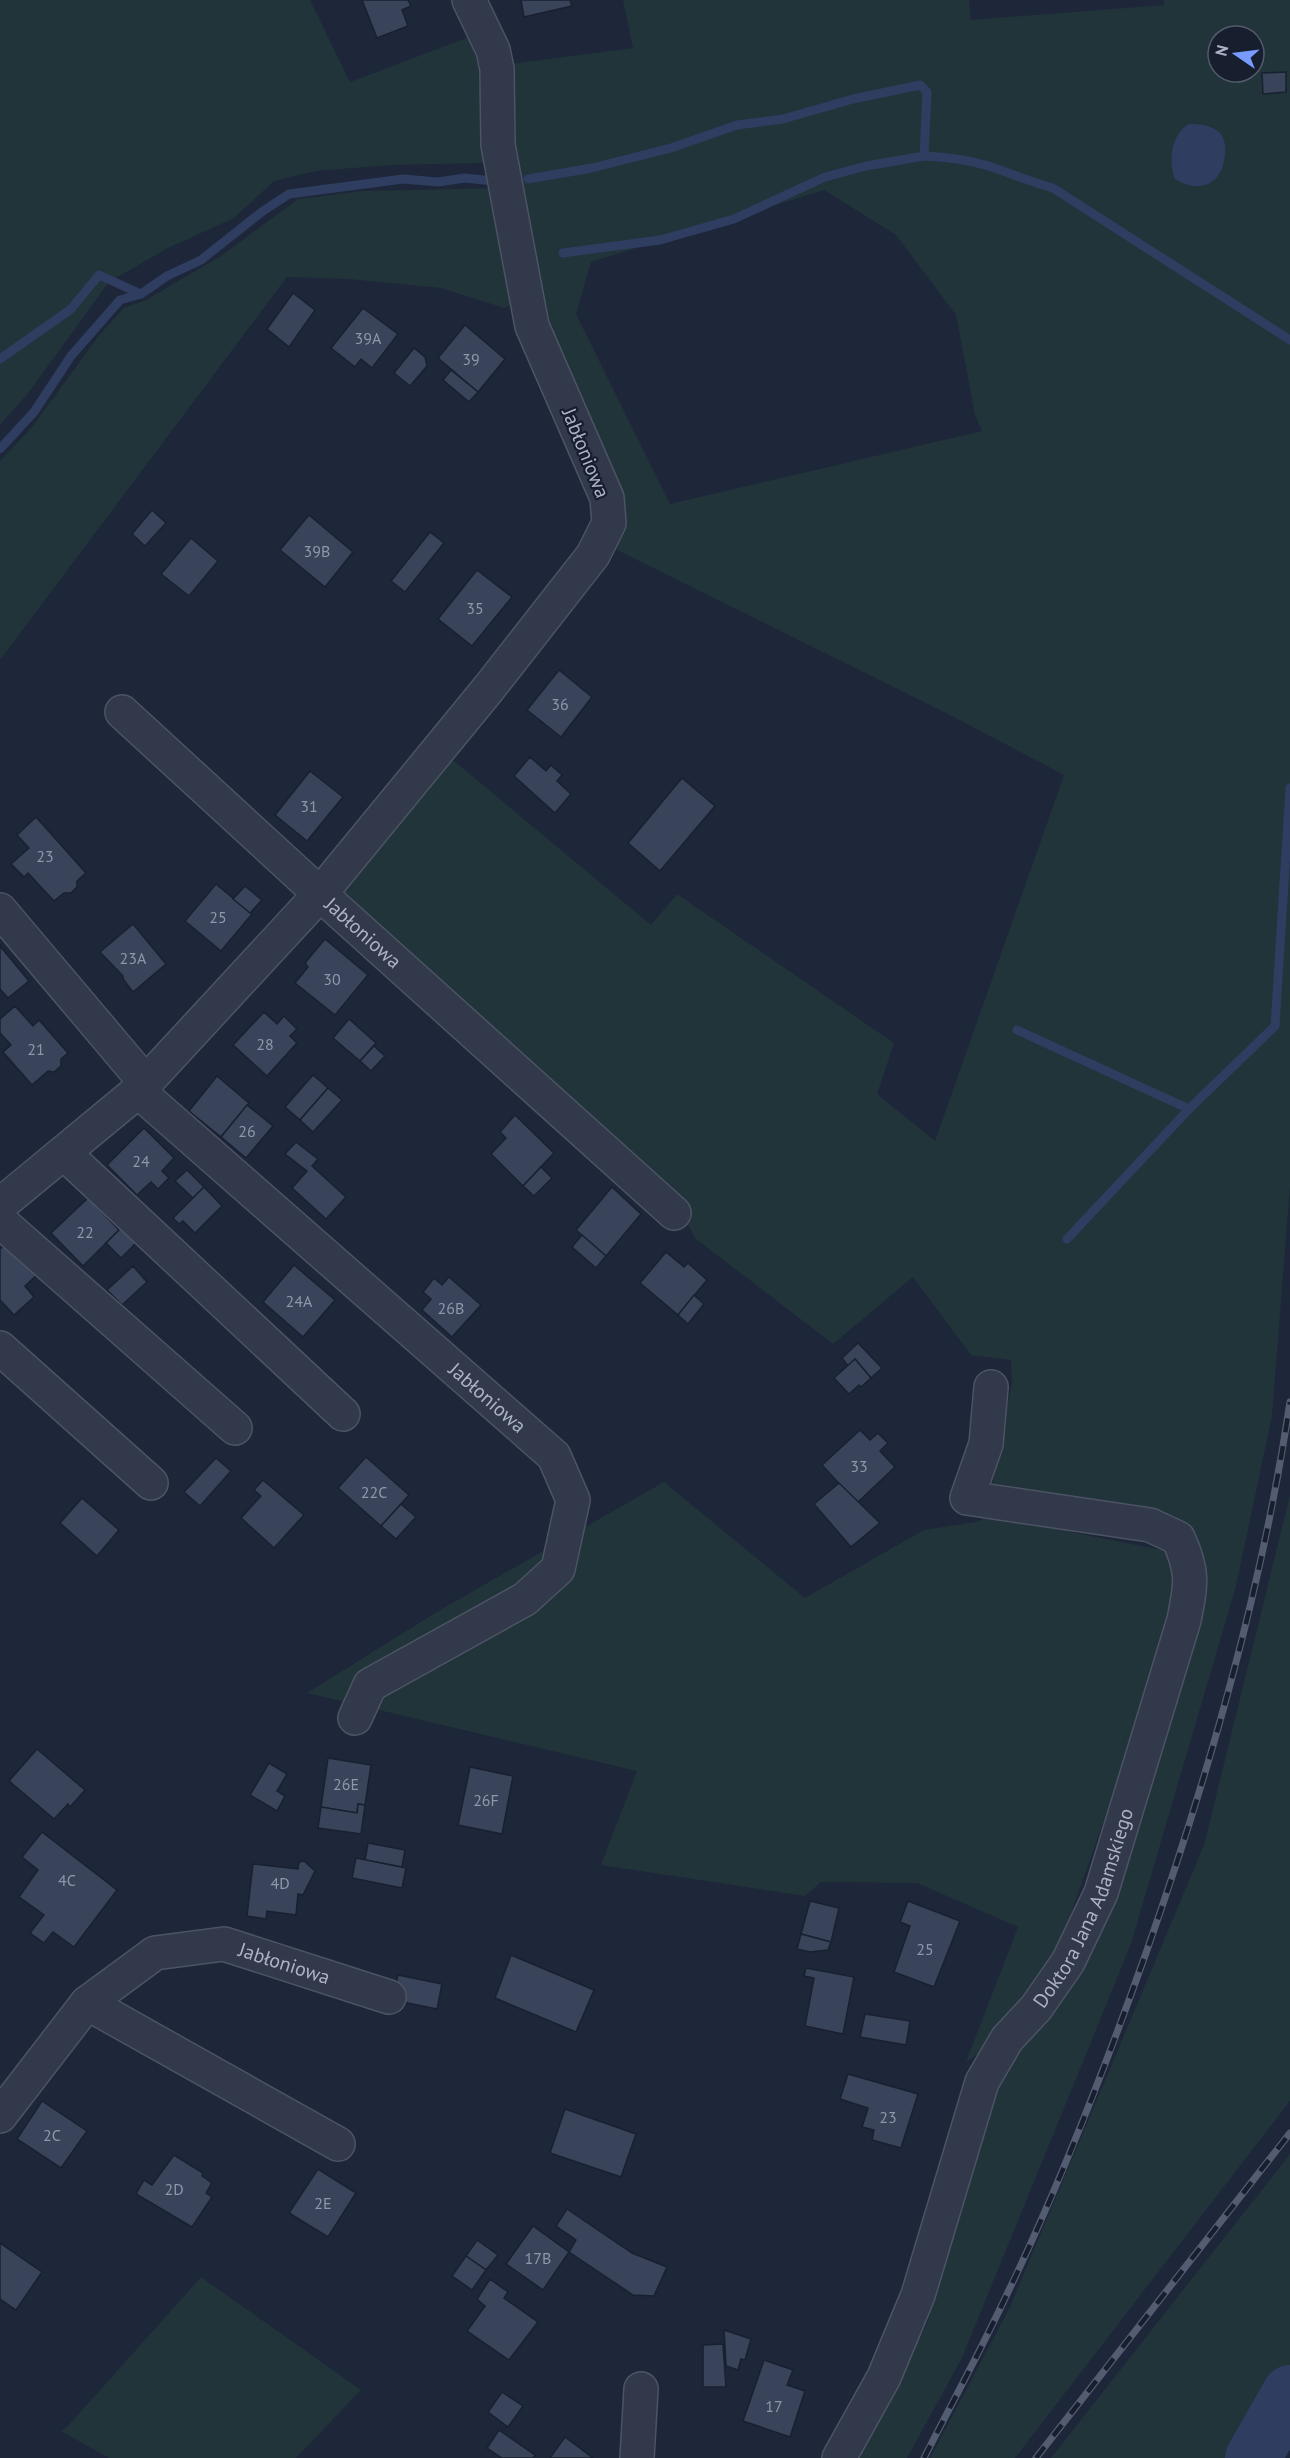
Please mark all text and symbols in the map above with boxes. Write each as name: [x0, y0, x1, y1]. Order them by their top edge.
north arrow: [1206, 24, 1266, 84]
text: N: [1210, 43, 1232, 58]
house number: 39A: [355, 328, 382, 348]
house number: 39: [462, 349, 480, 369]
street label: Jabłoniowa: [556, 403, 616, 502]
house number: 39B: [304, 541, 330, 561]
house number: 35: [466, 598, 484, 618]
house number: 36: [551, 694, 569, 714]
house number: 31: [300, 796, 318, 816]
house number: 23: [36, 846, 54, 866]
street label: Jabłoniowa: [319, 891, 407, 974]
house number: 25: [209, 907, 227, 927]
house number: 23A: [120, 948, 147, 968]
house number: 30: [323, 969, 341, 989]
house number: 28: [256, 1034, 274, 1054]
house number: 21: [27, 1039, 45, 1059]
house number: 26: [238, 1121, 256, 1141]
house number: 24: [132, 1151, 150, 1171]
house number: 22: [76, 1222, 94, 1242]
house number: 24A: [286, 1291, 313, 1311]
house number: 26B: [438, 1298, 464, 1318]
street label: Jabłoniowa: [443, 1356, 532, 1439]
house number: 33: [850, 1456, 868, 1476]
house number: 22C: [361, 1482, 387, 1502]
house number: 26E: [333, 1774, 359, 1794]
house number: 26F: [473, 1790, 499, 1810]
street label: Doktora Jana Adamskiego: [1027, 1805, 1139, 2013]
house number: 4C: [58, 1870, 76, 1890]
house number: 4D: [270, 1873, 290, 1893]
street label: Jabłoniowa: [234, 1936, 333, 1990]
house number: 25: [916, 1939, 934, 1959]
house number: 23: [879, 2107, 897, 2127]
house number: 2C: [43, 2125, 61, 2145]
house number: 2D: [164, 2179, 184, 2199]
house number: 2E: [314, 2193, 332, 2213]
house number: 17B: [525, 2248, 551, 2268]
house number: 17: [765, 2396, 783, 2416]

